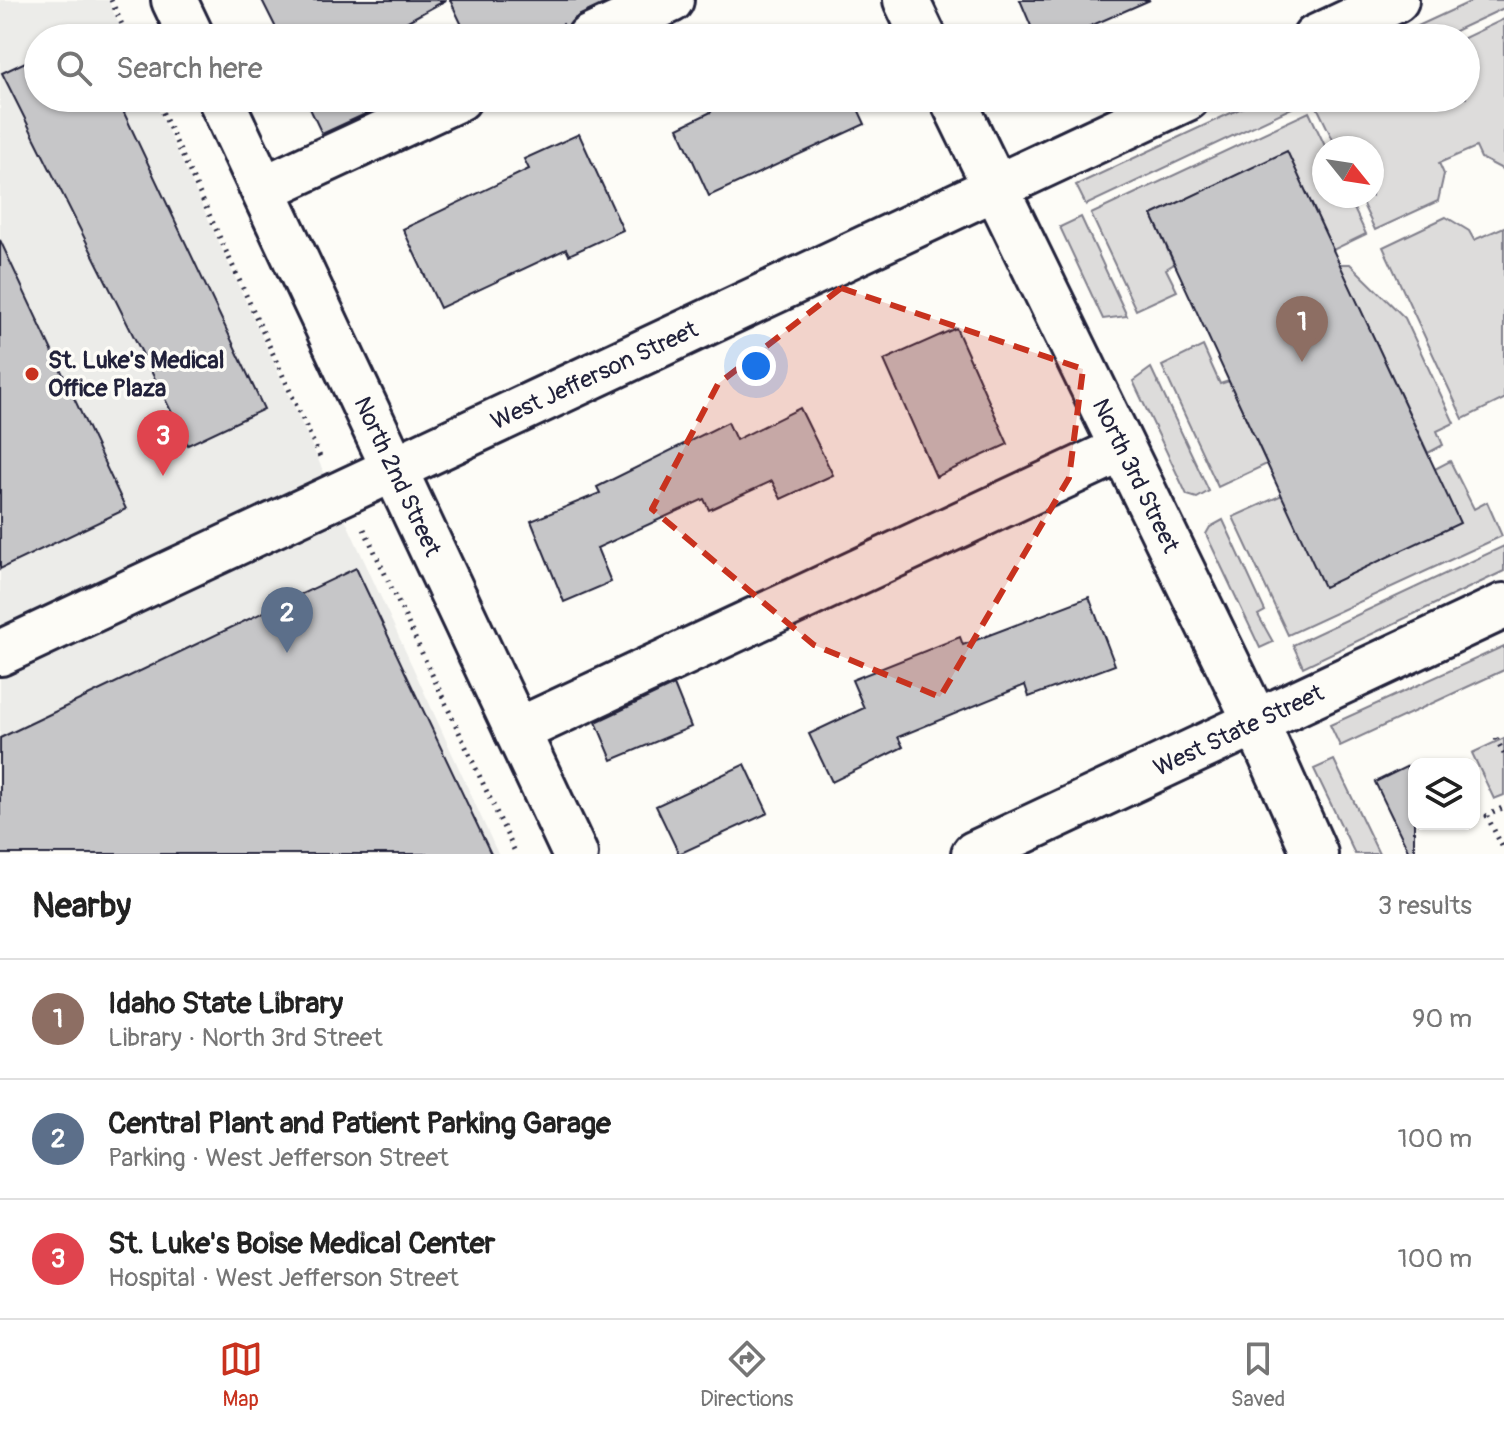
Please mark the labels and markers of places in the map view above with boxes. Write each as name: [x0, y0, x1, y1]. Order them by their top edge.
pin: 1: [1276, 296, 1328, 362]
place label: St. Luke's Medical Office Plaza: [48, 346, 224, 403]
marker: St. Luke's Medical Office Plaza: [23, 365, 41, 383]
pin: 3: [137, 410, 189, 476]
pin: 2: [261, 587, 313, 653]

